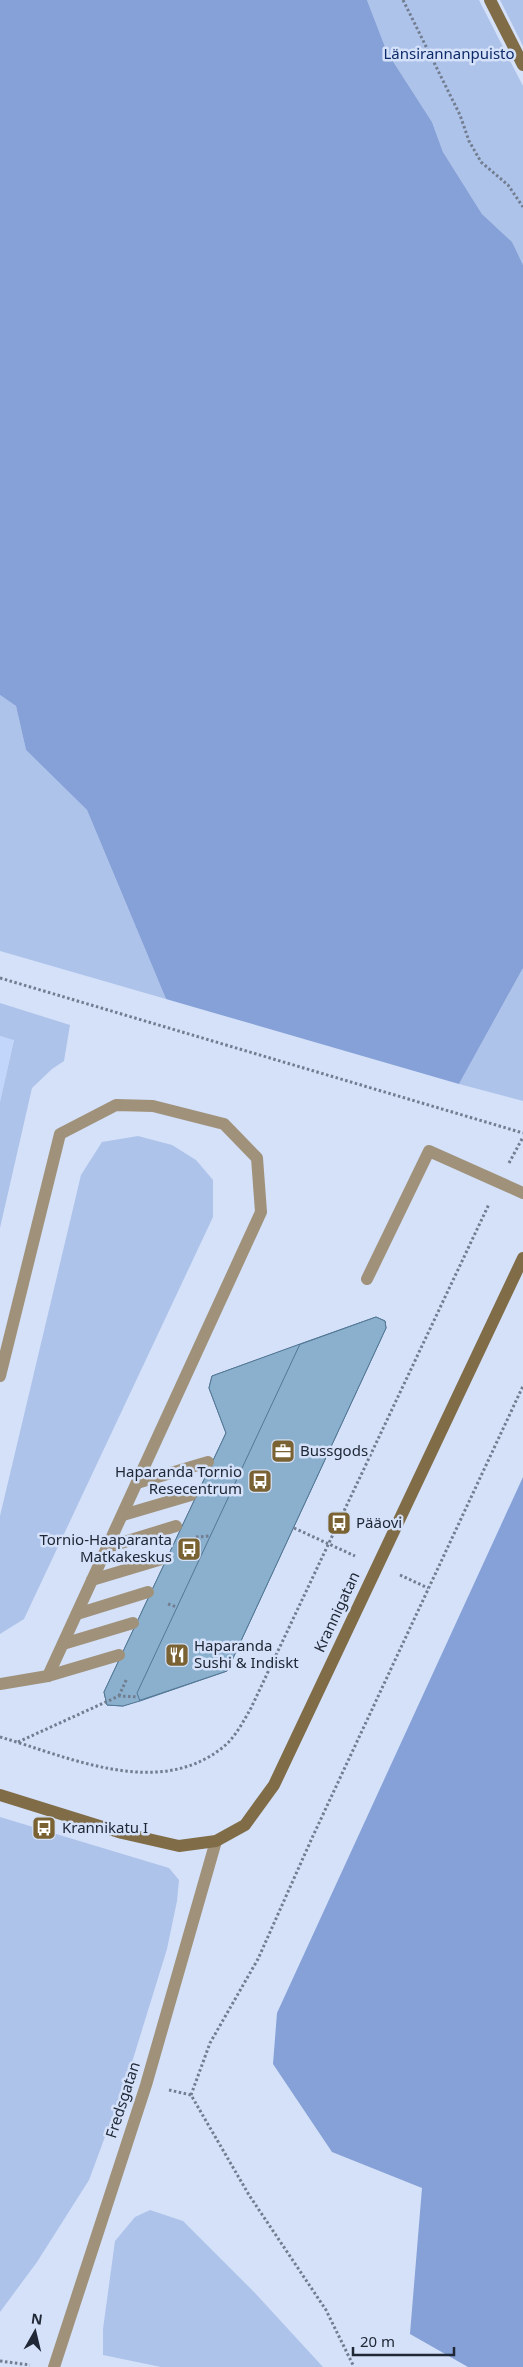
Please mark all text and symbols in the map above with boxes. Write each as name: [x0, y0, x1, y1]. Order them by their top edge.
park label: Länsirannanpuisto: [383, 43, 515, 63]
office icon: Bussgods: [270, 1438, 296, 1464]
place label: Bussgods: [300, 1440, 368, 1460]
place label: Haparanda Tornio Resecentrum: [115, 1461, 242, 1498]
bus stop icon: Haparanda Tornio Resecentrum: [247, 1468, 273, 1494]
bus stop icon: Pääovi: [326, 1510, 352, 1536]
place label: Pääovi: [356, 1512, 402, 1532]
place label: Tornio-Haaparanta Matkakeskus: [39, 1529, 172, 1566]
bus stop icon: Tornio-Haaparanta Matkakeskus: [176, 1536, 202, 1562]
street label: Krannigatan: [309, 1568, 363, 1655]
place label: Haparanda Sushi & Indiskt: [194, 1635, 299, 1672]
restaurant icon: Haparanda Sushi & Indiskt: [164, 1642, 190, 1668]
bus stop icon: Krannikatu I: [31, 1815, 57, 1841]
place label: Krannikatu I: [62, 1817, 148, 1837]
street label: Fredsgatan: [100, 2059, 144, 2140]
north arrow: [10, 2307, 60, 2357]
text: N: [30, 2308, 44, 2329]
scale bar: [353, 2324, 454, 2356]
text: 20 m: [360, 2331, 395, 2351]

